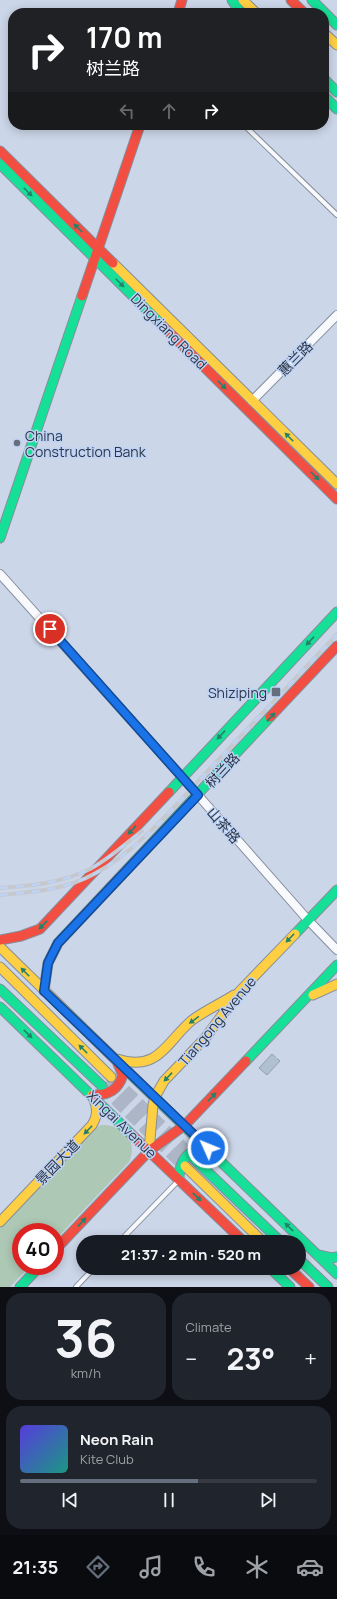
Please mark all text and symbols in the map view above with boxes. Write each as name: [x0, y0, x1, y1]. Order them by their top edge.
text: 170 m: [86, 18, 162, 56]
icon: right: [20, 24, 72, 76]
text: 树兰路: [86, 56, 140, 80]
icon: left: [116, 100, 138, 122]
icon: ahead: [158, 100, 180, 122]
icon: right: [200, 100, 222, 122]
one-way arrow: [23, 187, 33, 197]
one-way arrow: [73, 223, 83, 233]
one-way arrow: [115, 278, 125, 288]
street label: Dingxiang Road: [127, 289, 211, 373]
street label: 蕙兰路: [273, 336, 317, 380]
one-way arrow: [217, 380, 227, 390]
place label: China Construction Bank: [25, 426, 147, 461]
one-way arrow: [284, 432, 294, 442]
marker: China Construction Bank: [12, 438, 22, 448]
one-way arrow: [310, 471, 319, 481]
pin: [33, 612, 67, 646]
icon: arrive: [39, 618, 61, 640]
one-way arrow: [306, 635, 315, 646]
place label: Shiziping: [208, 683, 267, 702]
marker: Shiziping: [270, 686, 282, 698]
one-way arrow: [266, 712, 276, 722]
one-way arrow: [217, 730, 226, 740]
street label: 树兰路: [201, 748, 243, 792]
street label: 山茶路: [203, 803, 245, 847]
one-way arrow: [128, 825, 137, 835]
one-way arrow: [38, 920, 48, 929]
one-way arrow: [286, 933, 295, 943]
one-way arrow: [20, 967, 30, 977]
street label: Tiangong Avenue: [174, 972, 260, 1070]
one-way arrow: [189, 1016, 200, 1024]
one-way arrow: [23, 1029, 33, 1039]
one-way arrow: [78, 1044, 88, 1054]
one-way arrow: [163, 1072, 172, 1083]
street label: Xingai Avenue: [83, 1086, 161, 1162]
one-way arrow: [207, 1092, 217, 1102]
one-way arrow: [83, 1125, 93, 1135]
position arrow: [187, 1127, 229, 1169]
street label: 景园大道: [31, 1135, 83, 1189]
one-way arrow: [192, 1192, 202, 1202]
one-way arrow: [77, 1217, 87, 1227]
one-way arrow: [284, 1222, 294, 1232]
speed limit sign: 40: [12, 1223, 64, 1275]
text: 21:37 · 2 min · 520 m: [121, 1244, 261, 1265]
text: 36: [54, 1302, 117, 1373]
text: Climate: [186, 1318, 232, 1336]
text: 23°: [226, 1338, 275, 1379]
text: −: [186, 1344, 197, 1374]
text: +: [304, 1344, 317, 1374]
text: km/h: [71, 1364, 101, 1382]
text: Neon Rain: [80, 1429, 154, 1450]
text: Kite Club: [80, 1450, 134, 1468]
icon: previous: [59, 1489, 81, 1511]
icon: pause: [158, 1489, 180, 1511]
icon: next: [257, 1489, 279, 1511]
icon: directions: [84, 1553, 112, 1581]
icon: music: [137, 1553, 165, 1581]
icon: phone: [190, 1553, 218, 1581]
icon: climate: [243, 1553, 271, 1581]
icon: car: [296, 1553, 324, 1581]
text: 21:35: [13, 1555, 58, 1579]

